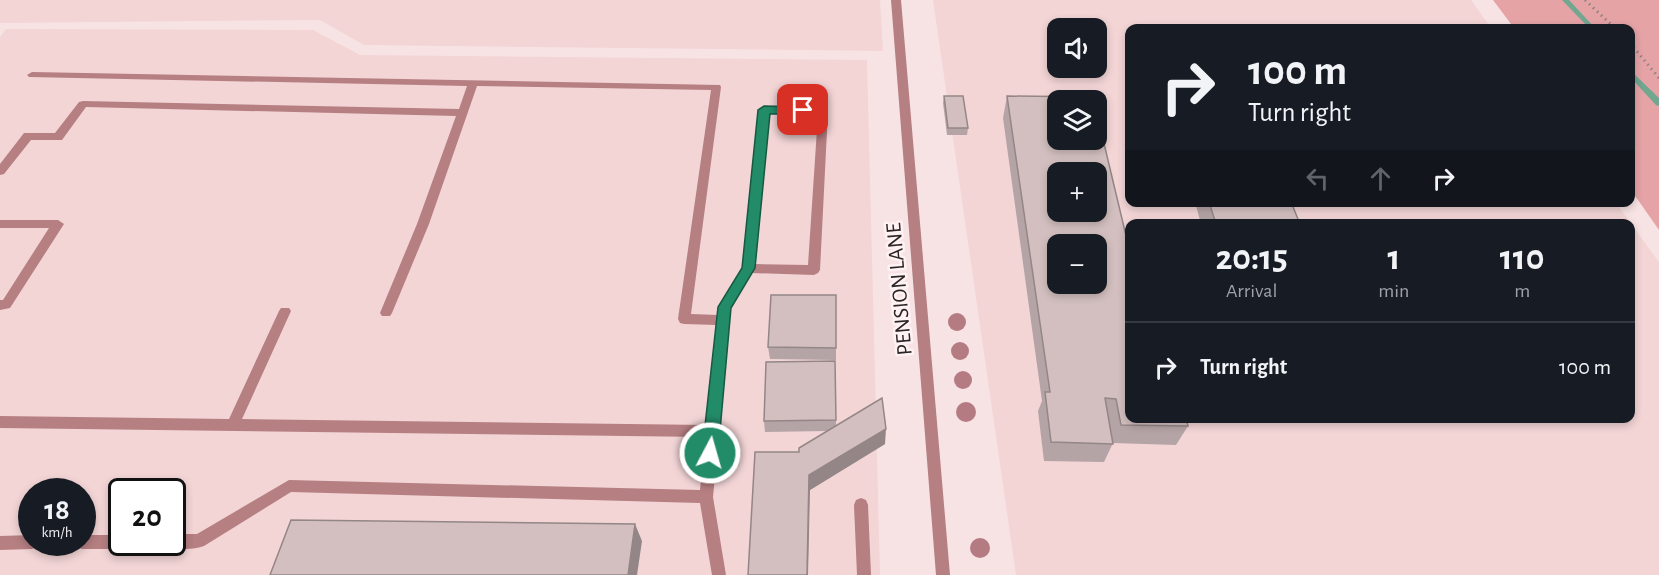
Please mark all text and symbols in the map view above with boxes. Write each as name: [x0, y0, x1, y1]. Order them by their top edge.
map controls: [1047, 18, 1107, 294]
button: sound: [1047, 18, 1107, 78]
icon: right: [1149, 48, 1227, 126]
text: 100 m: [1248, 50, 1347, 92]
pin: [777, 84, 828, 135]
button: layers: [1047, 90, 1107, 150]
icon: arrive: [786, 93, 819, 126]
text: Turn right: [1248, 99, 1351, 126]
button: +: [1047, 162, 1107, 222]
icon: left: [1301, 162, 1334, 195]
icon: ahead: [1364, 162, 1397, 195]
icon: right: [1427, 162, 1460, 195]
street label: PENSION LANE: [882, 221, 916, 356]
button: −: [1047, 234, 1107, 294]
text: 20:15: [1215, 240, 1288, 276]
text: 1: [1387, 240, 1400, 276]
text: 110: [1500, 240, 1545, 276]
text: Arrival: [1226, 281, 1277, 301]
text: min: [1378, 281, 1409, 301]
text: m: [1514, 281, 1530, 301]
icon: right: [1149, 351, 1182, 384]
text: Turn right: [1200, 356, 1287, 378]
text: 100 m: [1559, 356, 1611, 378]
position arrow: [678, 421, 742, 485]
speed limit sign: 20: [108, 478, 186, 556]
text: 18: [44, 495, 70, 525]
text: km/h: [42, 525, 72, 540]

